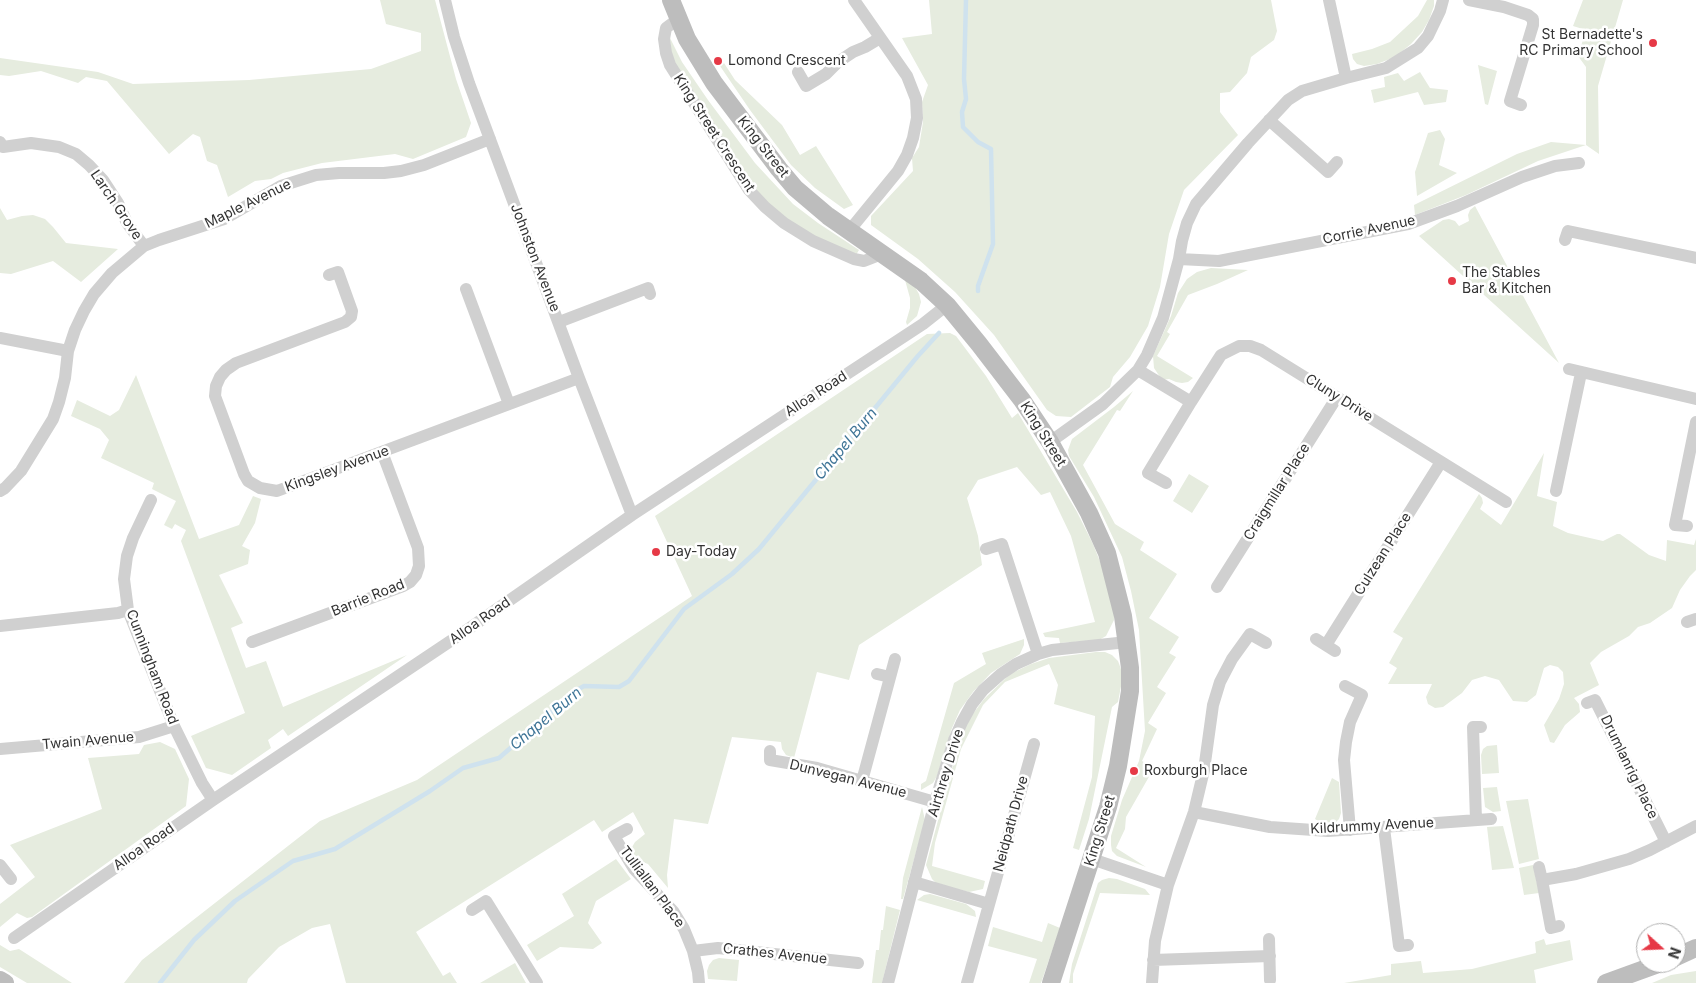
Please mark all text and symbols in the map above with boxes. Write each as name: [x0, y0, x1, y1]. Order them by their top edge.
place label: St Bernadette's RC Primary School: [1519, 27, 1643, 59]
marker: St Bernadette's RC Primary School: [1647, 37, 1659, 49]
place label: Lomond Crescent: [728, 53, 846, 69]
marker: Lomond Crescent: [712, 55, 724, 67]
street label: King Street Crescent: [670, 71, 758, 195]
street label: King Street: [734, 113, 792, 181]
street label: Larch Grove: [87, 167, 145, 243]
street label: Maple Avenue: [202, 176, 294, 232]
street label: Johnston Avenue: [507, 202, 563, 314]
street label: Corrie Avenue: [1321, 212, 1417, 248]
place label: The Stables Bar & Kitchen: [1462, 265, 1551, 298]
marker: The Stables Bar & Kitchen: [1446, 275, 1458, 287]
street label: Alloa Road: [782, 368, 850, 420]
street label: Cluny Drive: [1302, 371, 1376, 425]
street label: King Street: [1016, 398, 1070, 470]
water label: Chapel Burn: [811, 404, 881, 484]
street label: Craigmillar Place: [1240, 440, 1314, 544]
street label: Kingsley Avenue: [283, 442, 391, 496]
street label: Culzean Place: [1351, 510, 1415, 598]
place label: Day-Today: [666, 544, 737, 560]
marker: Day-Today: [650, 546, 662, 558]
street label: Barrie Road: [329, 576, 407, 620]
street label: Alloa Road: [446, 594, 514, 648]
street label: Cunningham Road: [122, 607, 182, 727]
water label: Chapel Burn: [506, 684, 586, 754]
street label: Drumlanrig Place: [1597, 712, 1661, 822]
street label: Airthrey Drive: [925, 727, 967, 819]
street label: Twain Avenue: [41, 729, 135, 753]
street label: Dunvegan Avenue: [788, 756, 908, 802]
place label: Roxburgh Place: [1144, 763, 1248, 779]
marker: Roxburgh Place: [1128, 765, 1140, 777]
street label: Neidpath Drive: [990, 774, 1032, 874]
street label: King Street: [1081, 793, 1119, 869]
street label: Kildrummy Avenue: [1310, 814, 1434, 838]
street label: Alloa Road: [110, 820, 178, 874]
street label: Tulliallan Place: [616, 843, 688, 931]
north arrow: [1636, 923, 1686, 973]
street label: Crathes Avenue: [722, 940, 828, 968]
text: N: [1665, 945, 1684, 961]

